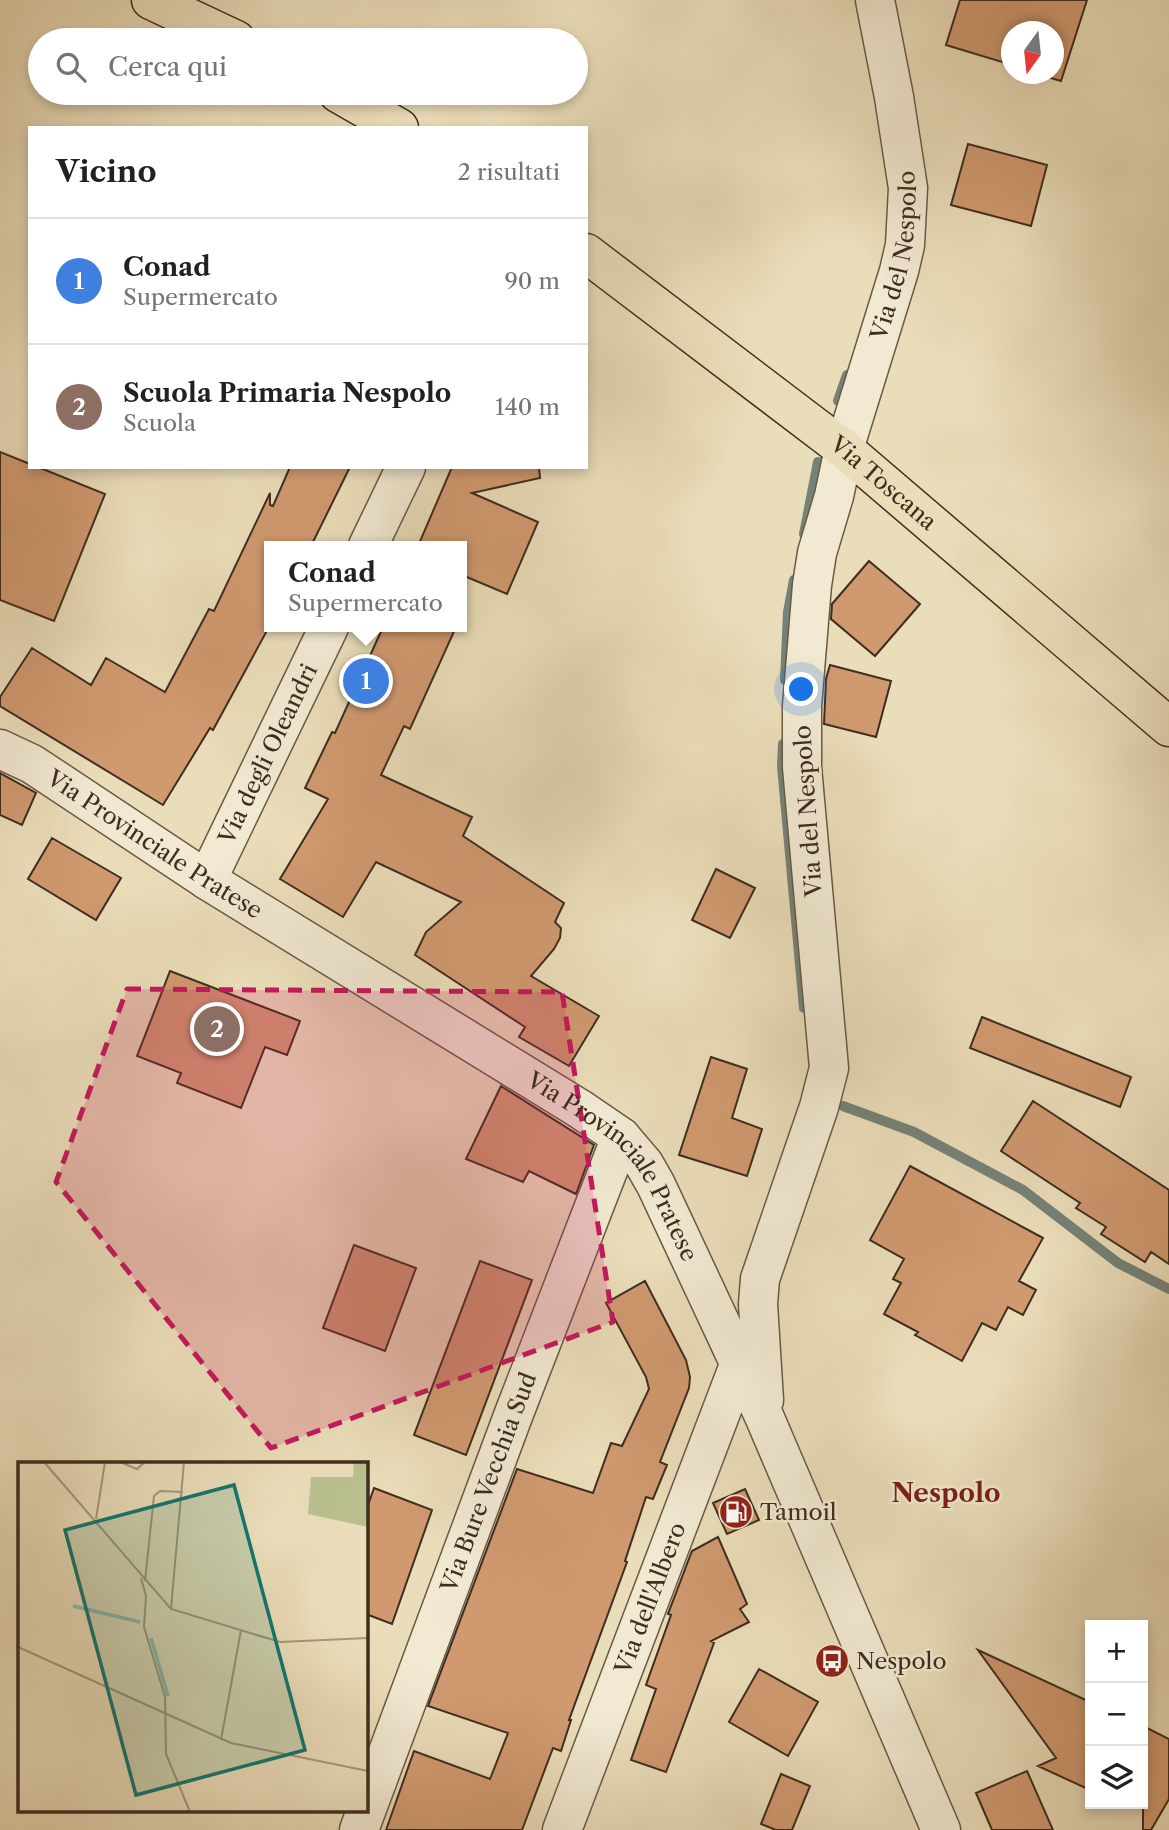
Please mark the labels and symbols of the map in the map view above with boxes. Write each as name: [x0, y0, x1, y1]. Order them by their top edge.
north arrow: [1001, 21, 1064, 84]
street label: Via del Nespolo: [864, 169, 922, 344]
street label: Via Toscana: [824, 429, 943, 537]
pin: 1: [343, 655, 389, 707]
street label: Via degli Oleandri: [212, 659, 323, 849]
your location: [784, 672, 818, 706]
street label: Via del Nespolo: [788, 724, 828, 899]
street label: Via Provinciale Pratese: [41, 763, 268, 925]
pin: 2: [194, 1003, 240, 1055]
street label: Via Provinciale Pratese: [521, 1065, 704, 1266]
street label: Via Bure Vecchia Sud: [434, 1369, 542, 1597]
inset map: [18, 1462, 368, 1812]
district label: Nespolo: [891, 1477, 1001, 1509]
fuel station icon: Tamoil: [717, 1493, 755, 1531]
place label: Tamoil: [760, 1498, 837, 1526]
street label: Via dell'Albero: [608, 1518, 692, 1679]
bus stop icon: Nespolo: [813, 1642, 851, 1680]
place label: Nespolo: [856, 1647, 947, 1675]

